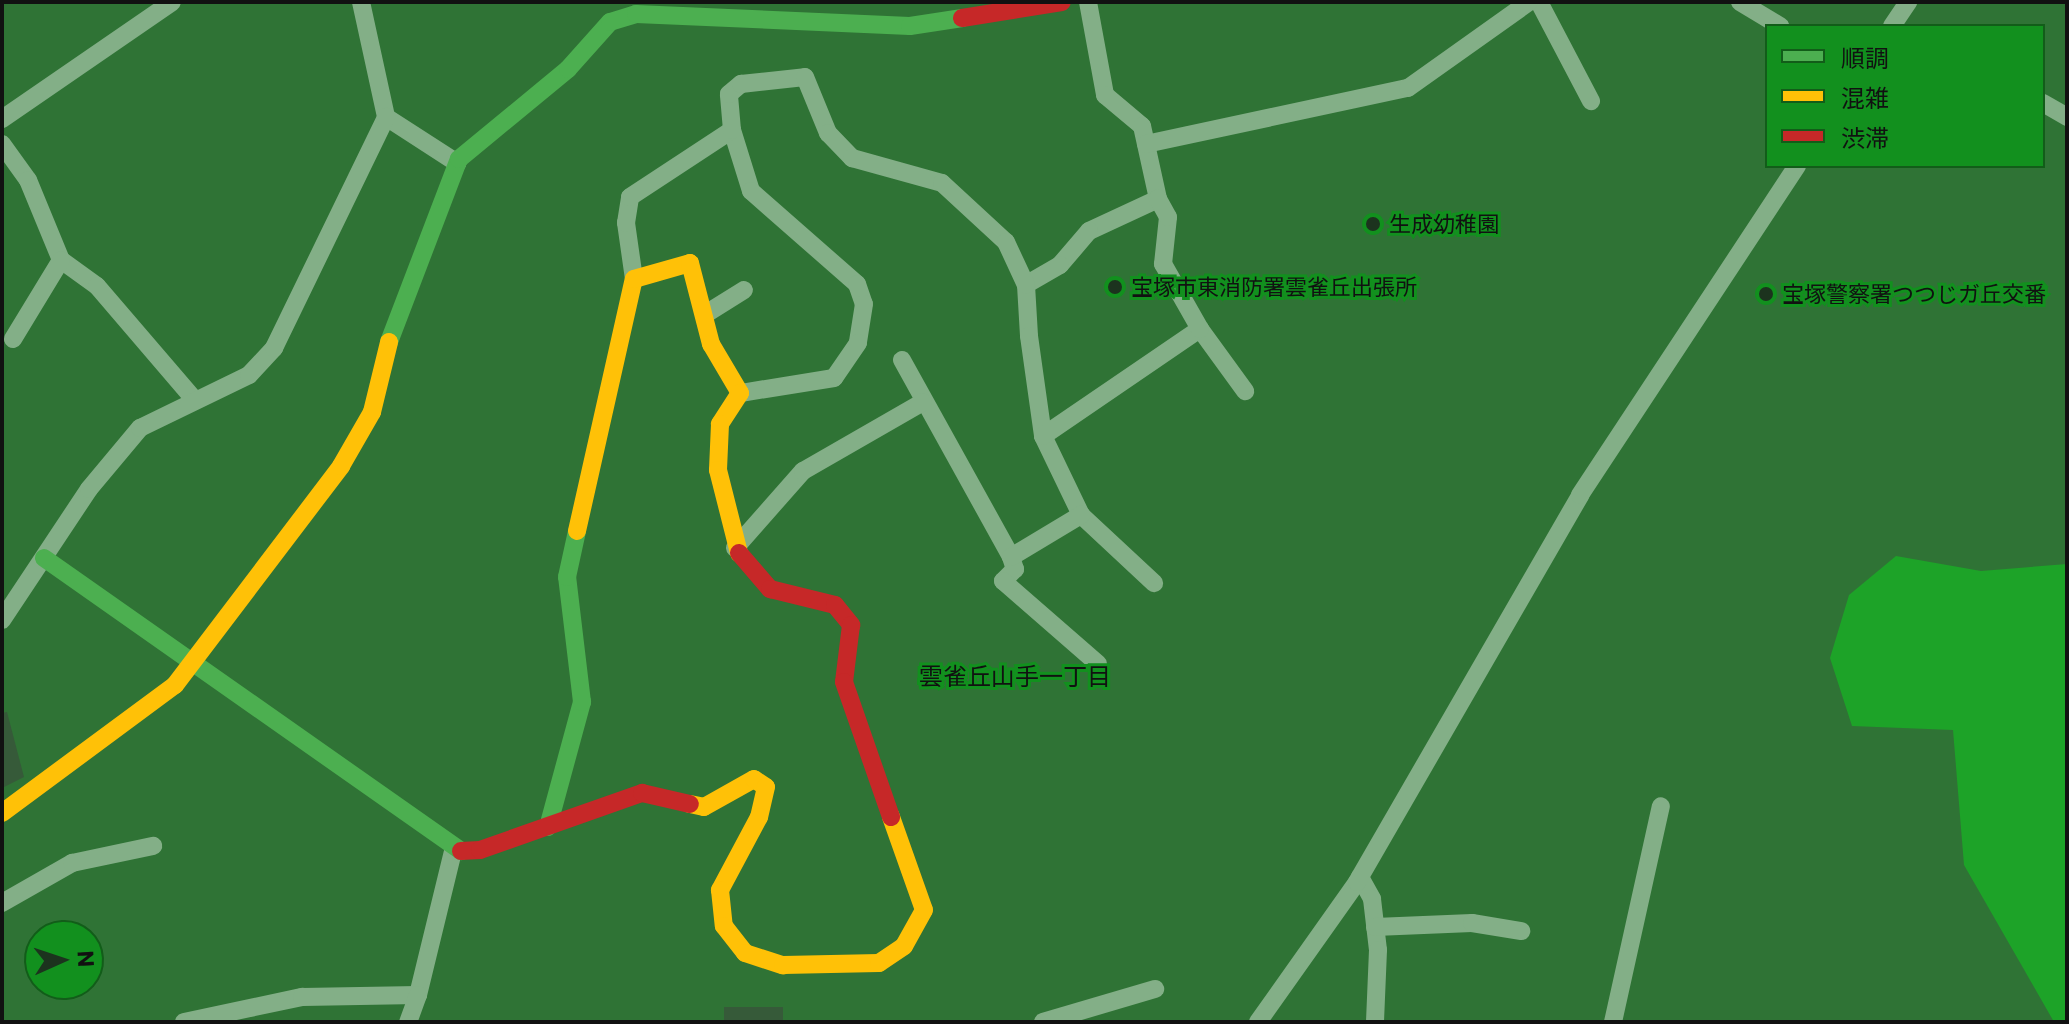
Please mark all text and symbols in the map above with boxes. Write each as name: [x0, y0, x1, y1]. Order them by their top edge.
legend: [1765, 24, 2045, 168]
text: 順調: [1841, 43, 1889, 72]
text: 混雑: [1841, 83, 1889, 112]
text: 渋滞: [1841, 123, 1889, 152]
place label: 生成幼稚園: [1389, 211, 1499, 237]
marker: 生成幼稚園: [1364, 215, 1382, 233]
place label: 宝塚市東消防署雲雀丘出張所: [1131, 274, 1417, 300]
marker: 宝塚市東消防署雲雀丘出張所: [1106, 278, 1124, 296]
place label: 宝塚警察署つつじガ丘交番: [1782, 281, 2046, 307]
marker: 宝塚警察署つつじガ丘交番: [1757, 285, 1775, 303]
district label: 雲雀丘山手一丁目: [919, 662, 1111, 690]
north arrow: [24, 920, 104, 1000]
text: N: [73, 950, 100, 968]

